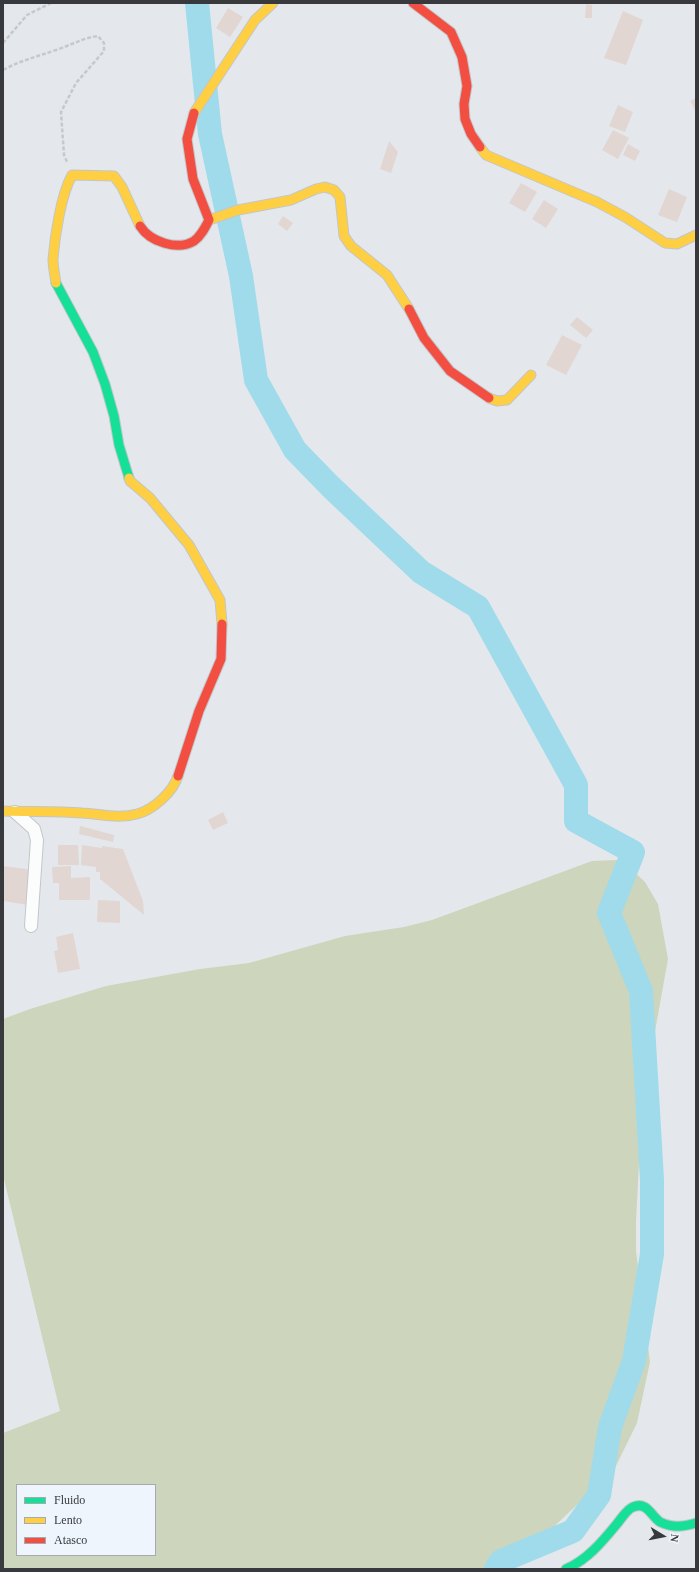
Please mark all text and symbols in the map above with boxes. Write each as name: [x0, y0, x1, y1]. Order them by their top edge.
legend: [16, 1484, 156, 1556]
text: Fluido: [54, 1493, 85, 1507]
text: Lento: [54, 1513, 82, 1527]
north arrow: [643, 1516, 683, 1556]
text: Atasco: [54, 1533, 87, 1547]
text: N: [668, 1533, 681, 1543]

